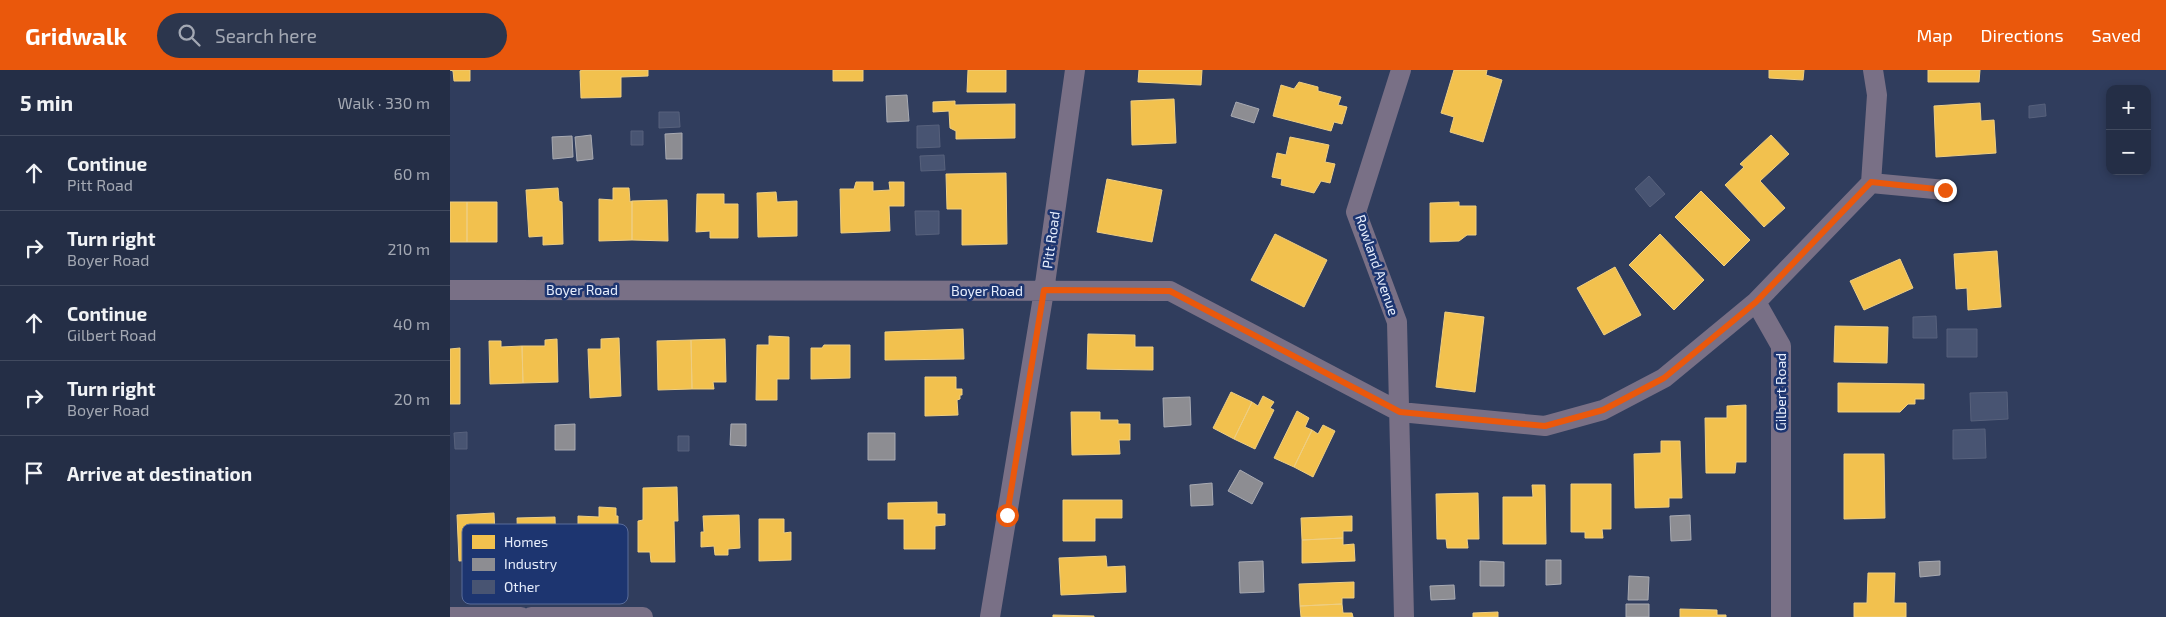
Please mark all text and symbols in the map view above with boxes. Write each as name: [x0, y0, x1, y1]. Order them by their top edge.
search box: [157, 13, 507, 58]
text: Gridwalk: [25, 21, 127, 50]
icon: search: [175, 21, 203, 49]
text: Search here: [215, 24, 317, 47]
text: Map: [1916, 24, 1953, 46]
text: Directions: [1981, 24, 2064, 46]
text: Saved: [2092, 24, 2141, 46]
map controls: [2106, 85, 2151, 175]
button: +: [2106, 85, 2151, 130]
text: 5 min: [20, 90, 73, 115]
text: Walk · 330 m: [338, 93, 430, 112]
button: −: [2106, 130, 2151, 175]
text: Continue: [67, 152, 147, 175]
icon: ahead: [20, 159, 48, 187]
text: 60 m: [394, 164, 430, 183]
text: Pitt Road: [67, 175, 133, 194]
route end: [1934, 179, 1957, 202]
street label: Pitt Road: [1038, 210, 1063, 270]
street label: Rowland Avenue: [1352, 212, 1403, 318]
text: Turn right: [67, 227, 155, 250]
icon: right: [20, 234, 48, 262]
text: 210 m: [387, 239, 430, 258]
text: Boyer Road: [67, 250, 149, 269]
street label: Boyer Road: [546, 281, 618, 298]
street label: Boyer Road: [951, 282, 1023, 299]
text: Continue: [67, 302, 147, 325]
icon: ahead: [20, 309, 48, 337]
text: 40 m: [393, 314, 430, 333]
text: Gilbert Road: [67, 325, 156, 344]
street label: Gilbert Road: [1772, 353, 1789, 431]
text: Turn right: [67, 377, 155, 400]
icon: right: [20, 384, 48, 412]
text: 20 m: [394, 389, 430, 408]
text: Boyer Road: [67, 400, 149, 419]
icon: arrive: [20, 459, 48, 487]
text: Arrive at destination: [67, 462, 252, 485]
route start: [996, 504, 1019, 527]
legend: [462, 524, 628, 604]
text: Homes: [504, 533, 548, 550]
text: Industry: [504, 555, 558, 572]
text: Other: [504, 578, 540, 595]

